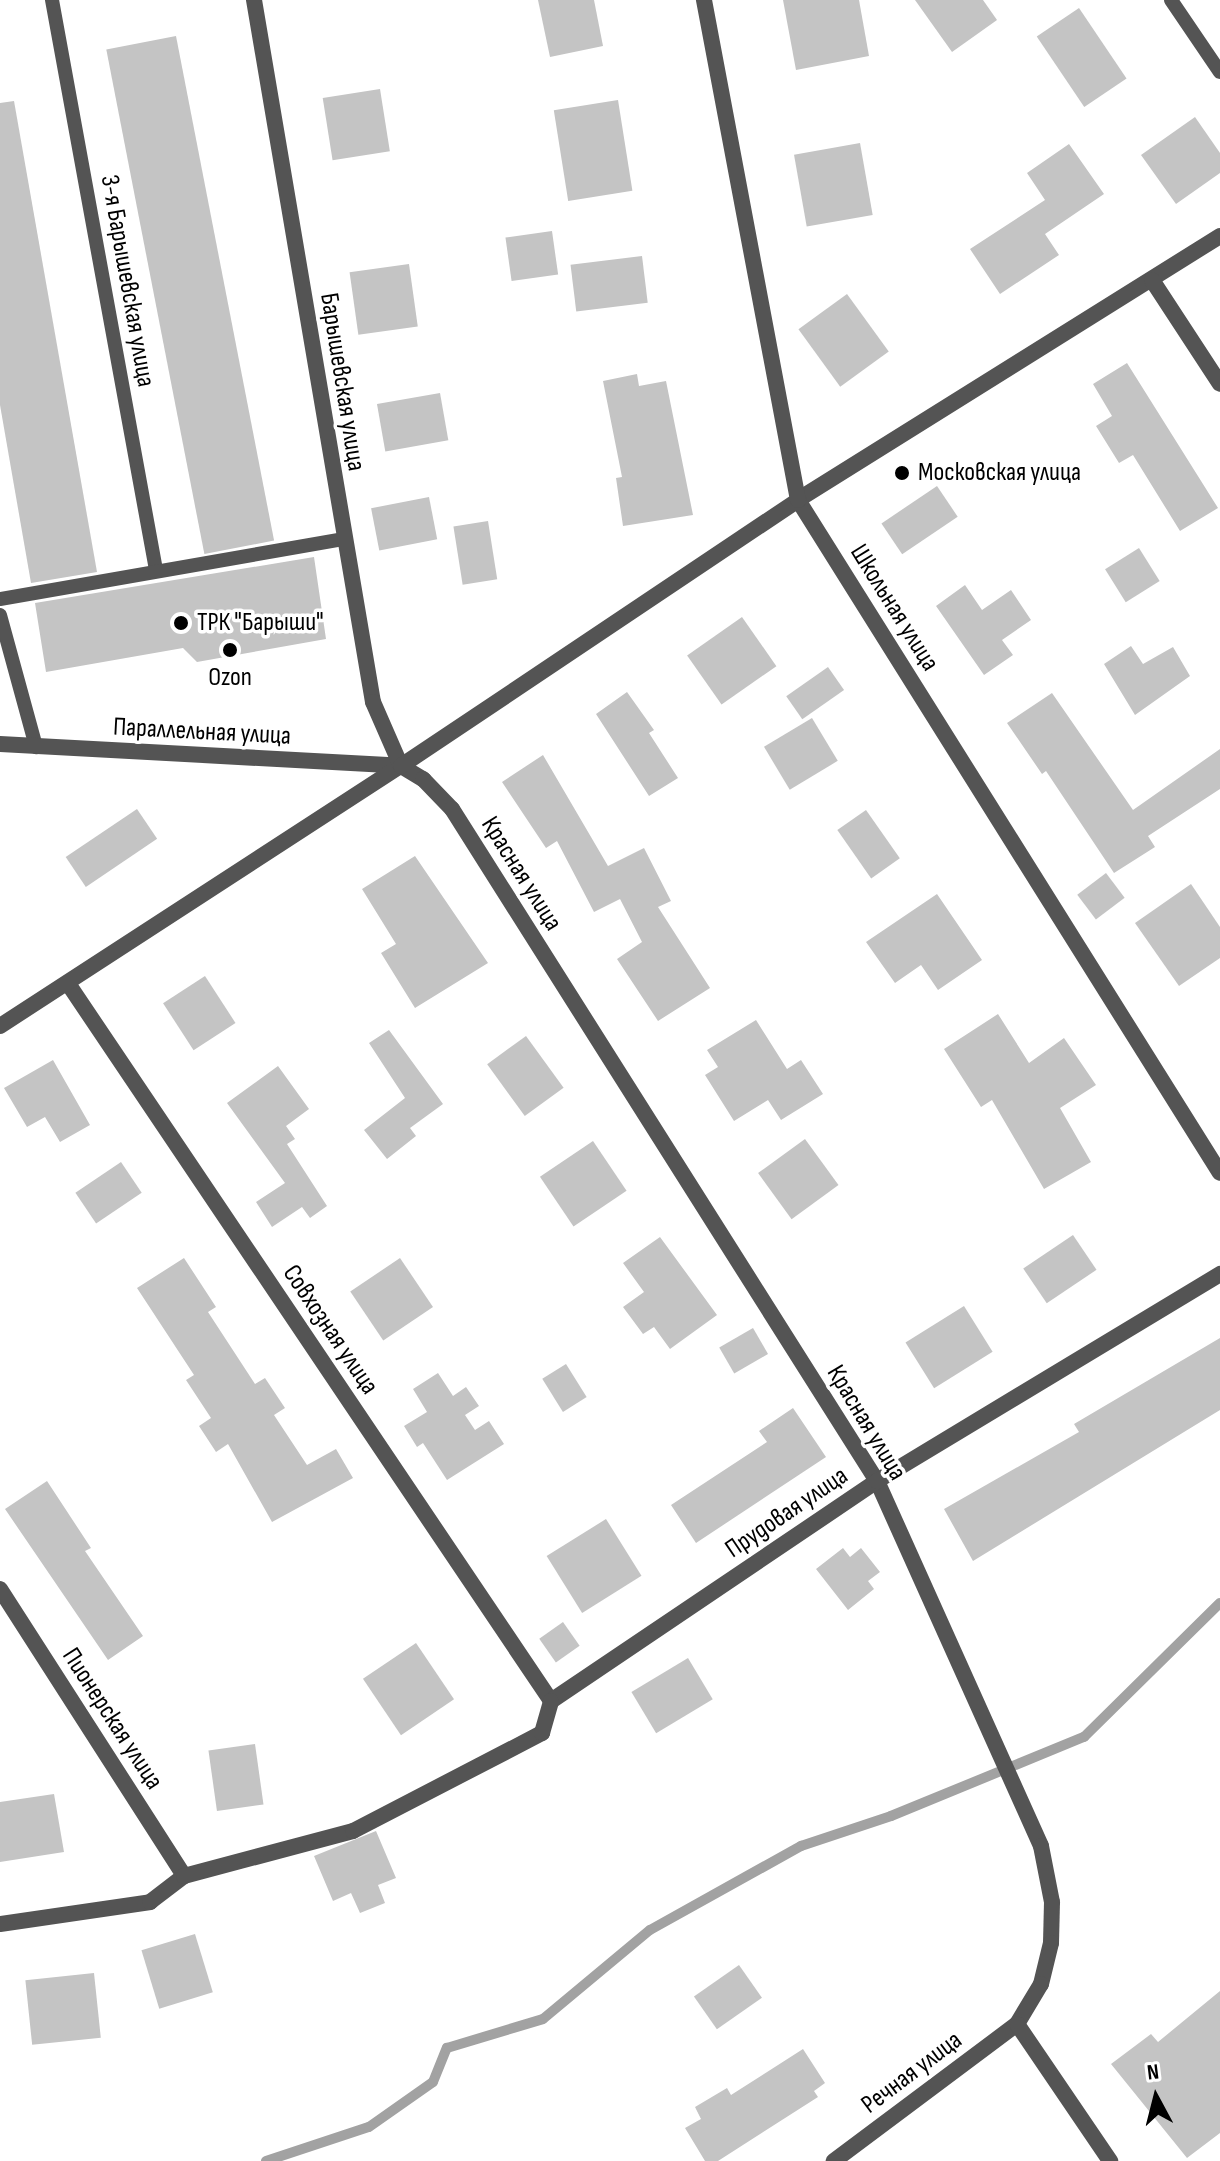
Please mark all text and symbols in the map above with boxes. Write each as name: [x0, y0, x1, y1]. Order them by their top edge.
street label: 3-я Барышевская улица: [93, 173, 161, 389]
street label: Барышевская улица: [313, 291, 371, 473]
place label: Московская улица: [918, 457, 1081, 489]
marker: Московская улица: [893, 464, 911, 482]
street label: Школьная улица: [843, 539, 945, 677]
place label: ТРК "Барыши": [197, 607, 324, 639]
marker: ТРК "Барыши": [172, 614, 190, 632]
marker: Ozon: [221, 641, 239, 659]
place label: Ozon: [208, 662, 252, 694]
street label: Параллельная улица: [112, 712, 292, 752]
street label: Красная улица: [474, 811, 568, 937]
street label: Совхозная улица: [275, 1259, 385, 1401]
street label: Красная улица: [820, 1360, 912, 1486]
street label: Прудовая улица: [720, 1461, 854, 1565]
street label: Пионерская улица: [55, 1643, 169, 1795]
street label: Речная улица: [856, 2025, 968, 2121]
north arrow: [1116, 2057, 1196, 2137]
text: N: [1146, 2059, 1160, 2087]

